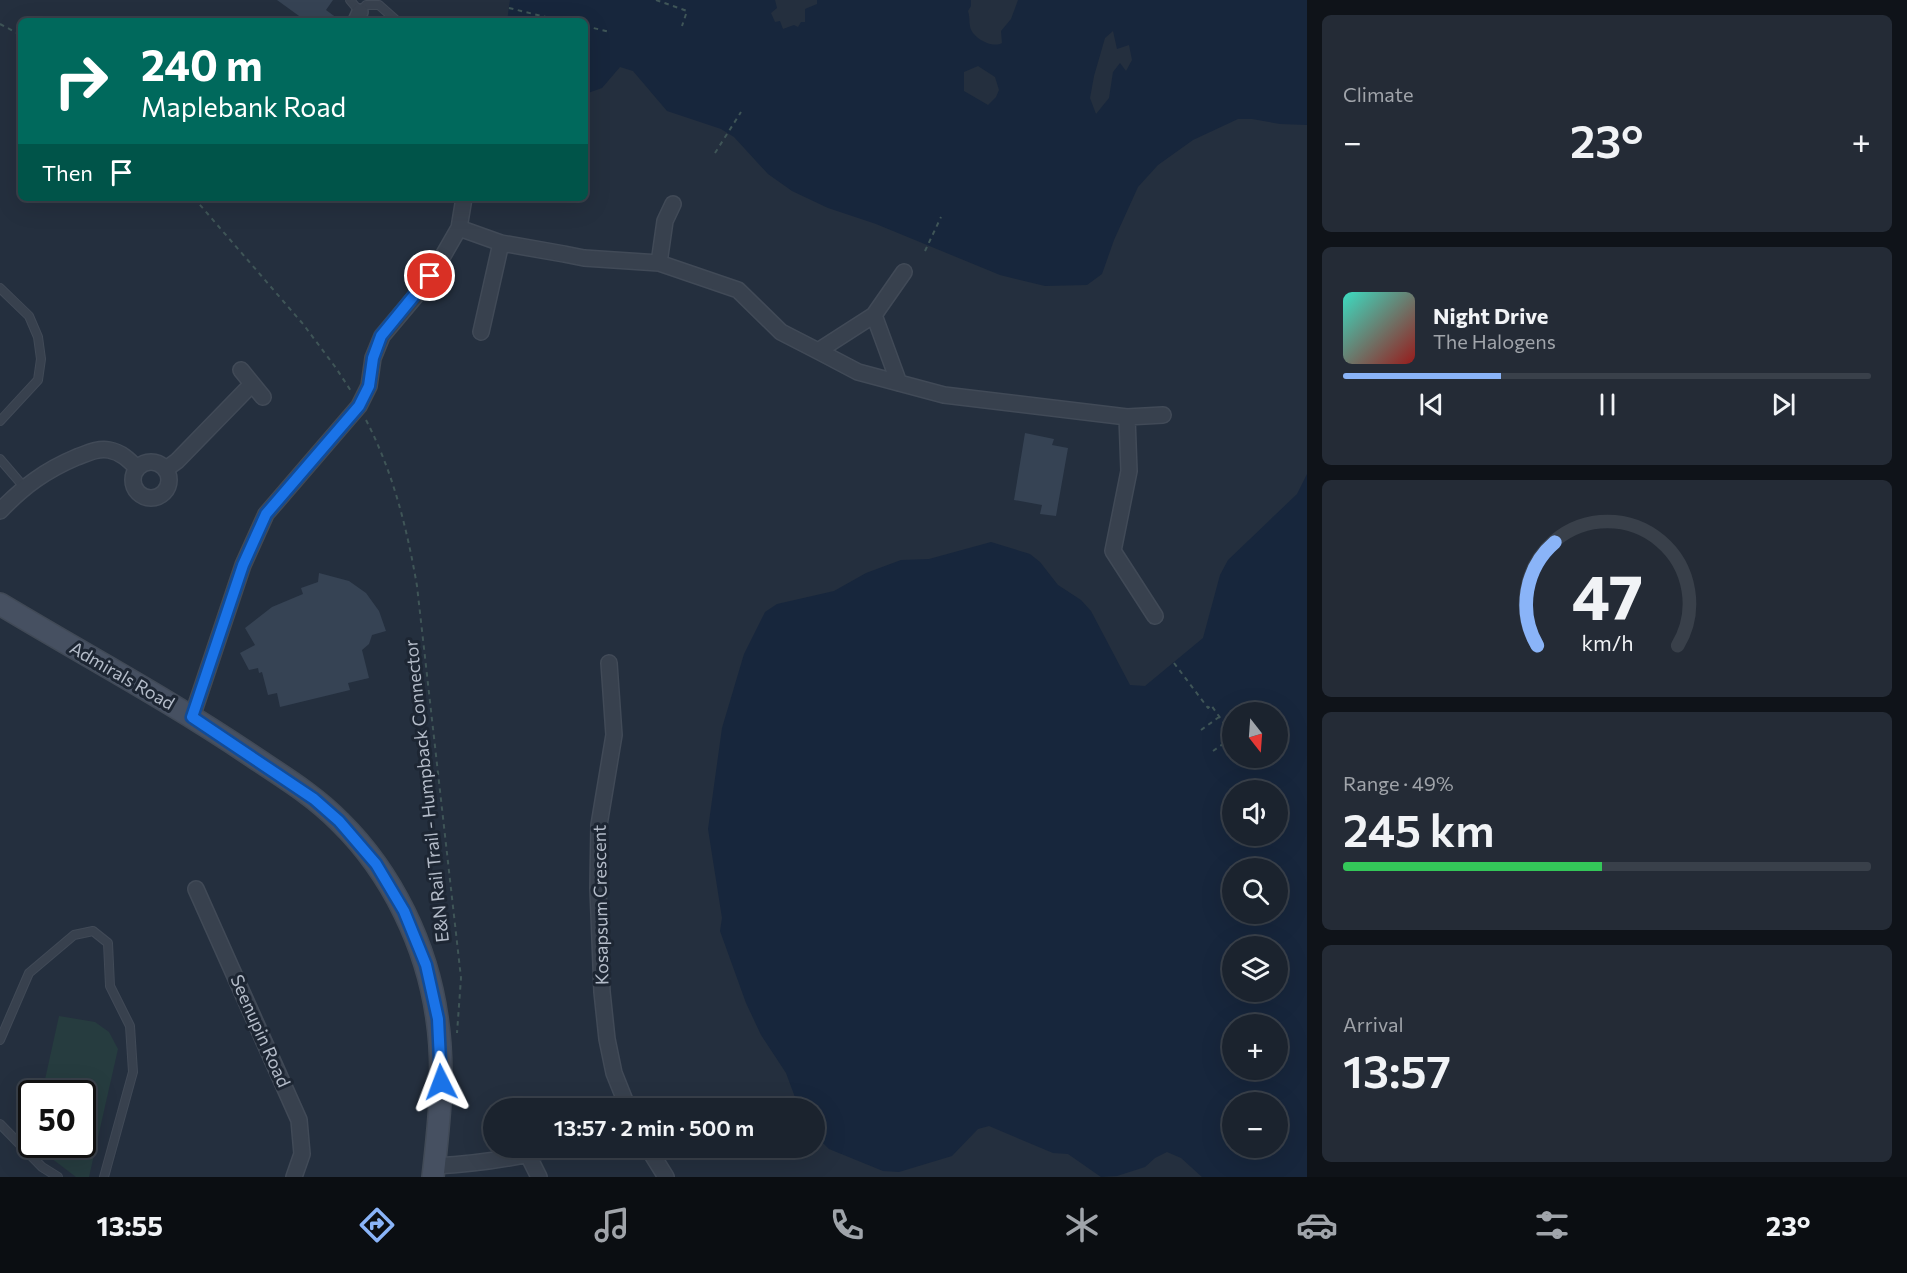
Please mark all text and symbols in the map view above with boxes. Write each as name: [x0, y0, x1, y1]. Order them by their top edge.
text: 240 m: [141, 38, 263, 90]
icon: right: [42, 42, 120, 120]
text: Climate: [1343, 82, 1413, 106]
text: Maplebank Road: [141, 90, 346, 123]
text: 23°: [1570, 112, 1643, 167]
text: −: [1343, 120, 1362, 161]
text: +: [1852, 120, 1871, 161]
icon: arrive: [105, 156, 138, 189]
text: Then: [42, 159, 93, 186]
pin: [404, 250, 455, 301]
icon: arrive: [413, 259, 446, 292]
text: Night Drive: [1433, 302, 1548, 329]
text: The Halogens: [1433, 329, 1556, 353]
icon: previous: [1415, 388, 1448, 421]
icon: pause: [1591, 388, 1624, 421]
icon: next: [1767, 388, 1800, 421]
text: 47: [1571, 557, 1643, 633]
text: km/h: [1581, 629, 1633, 655]
street label: Admirals Road: [66, 636, 179, 714]
street label: E&N Rail Trail - Humpback Connector: [399, 639, 453, 944]
north arrow: [1222, 702, 1288, 768]
map controls: [1222, 702, 1288, 1158]
text: Range · 49%: [1343, 771, 1454, 795]
button: sound: [1222, 780, 1288, 846]
text: 245 km: [1343, 801, 1494, 856]
street label: Kosapsum Crescent: [588, 825, 612, 985]
button: search: [1222, 858, 1288, 924]
button: layers: [1222, 936, 1288, 1002]
street label: Seenupin Road: [226, 971, 296, 1090]
text: Arrival: [1343, 1012, 1404, 1036]
button: +: [1222, 1014, 1288, 1080]
text: 13:57: [1343, 1042, 1451, 1097]
position arrow: [409, 1050, 473, 1114]
speed limit sign: 50: [18, 1080, 96, 1158]
button: −: [1222, 1092, 1288, 1158]
text: 13:57 · 2 min · 500 m: [554, 1114, 754, 1141]
icon: directions: [356, 1204, 398, 1246]
icon: music: [591, 1204, 633, 1246]
icon: phone: [826, 1204, 868, 1246]
icon: climate: [1061, 1204, 1103, 1246]
icon: car: [1296, 1204, 1338, 1246]
icon: filters: [1531, 1204, 1573, 1246]
text: 13:55: [96, 1209, 163, 1242]
text: 23°: [1766, 1209, 1810, 1242]

